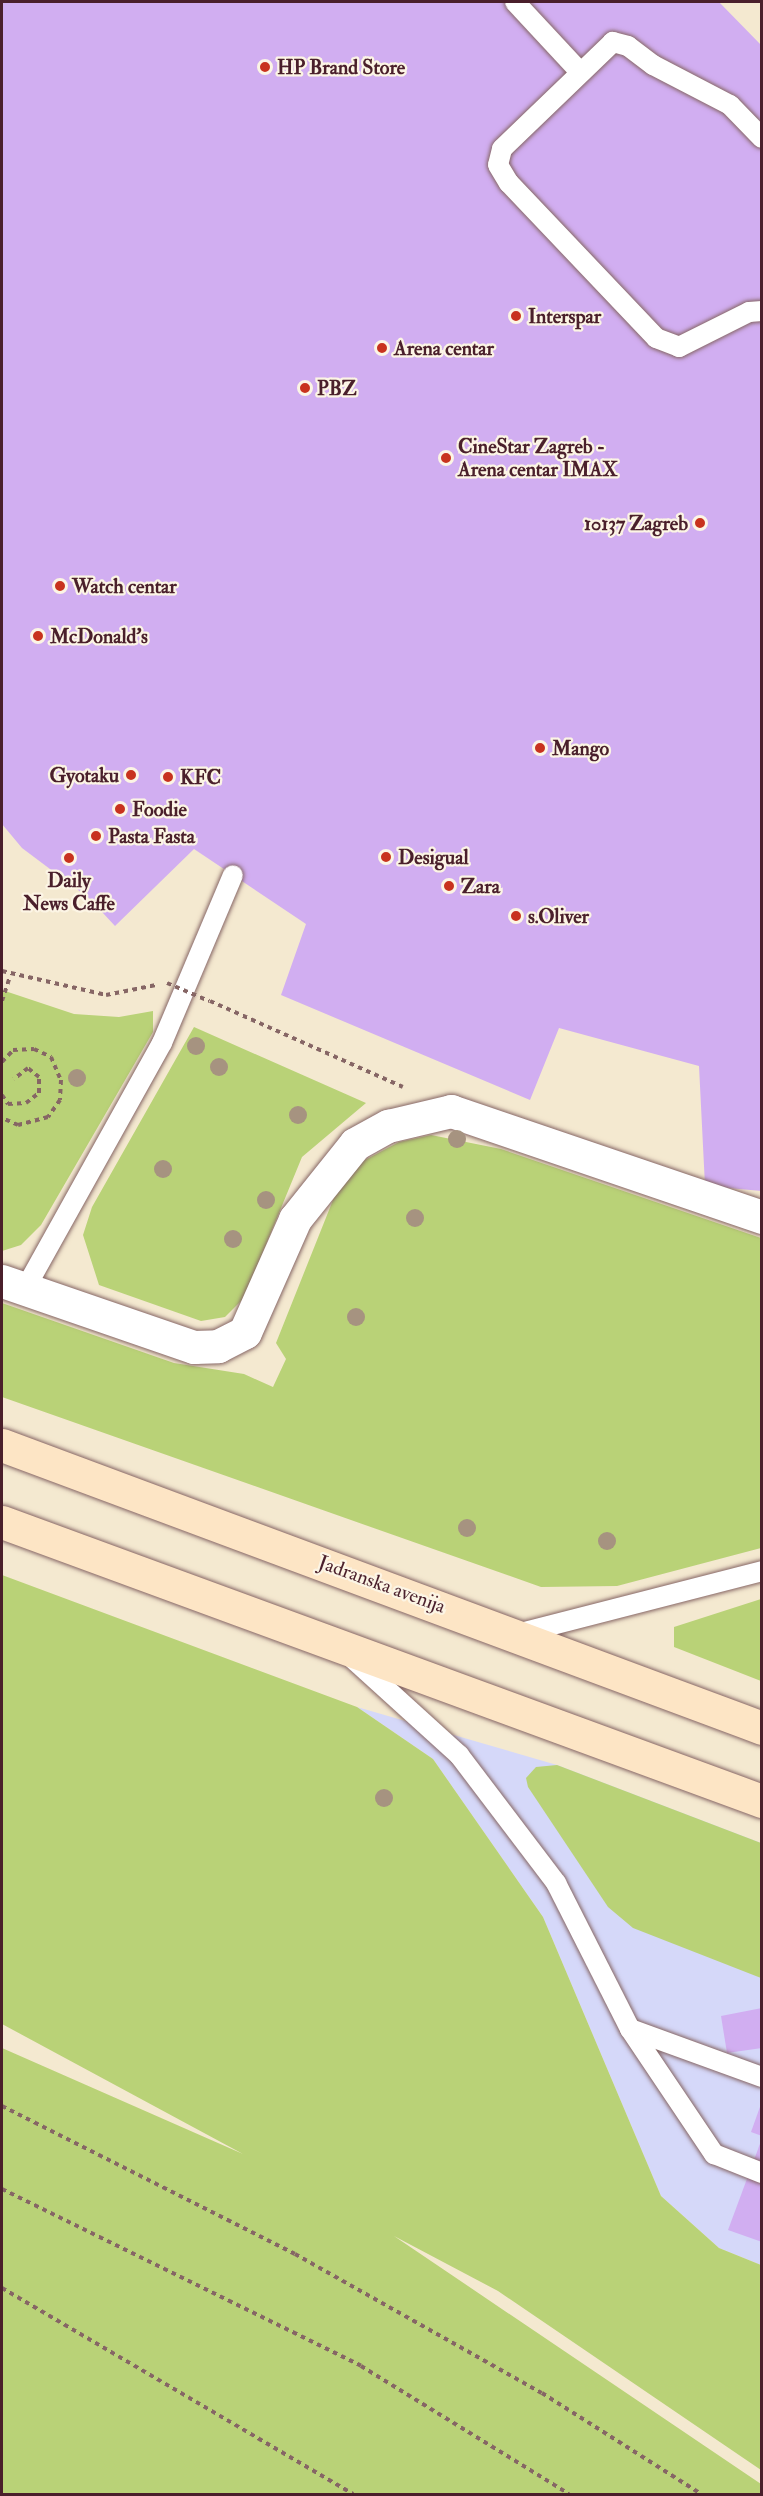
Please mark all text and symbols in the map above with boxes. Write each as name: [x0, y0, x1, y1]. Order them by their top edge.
place label: HP Brand Store: [277, 55, 405, 79]
marker: HP Brand Store: [258, 60, 272, 74]
place label: Interspar: [528, 304, 601, 328]
marker: Interspar: [509, 309, 523, 323]
place label: Arena centar: [394, 336, 494, 360]
marker: Arena centar: [375, 341, 389, 355]
place label: PBZ: [317, 376, 357, 400]
marker: PBZ: [298, 381, 312, 395]
place label: CineStar Zagreb - Arena centar IMAX: [458, 434, 618, 481]
marker: CineStar Zagreb - Arena centar IMAX: [439, 451, 453, 465]
place label: 10137 Zagreb: [584, 511, 688, 535]
marker: 10137 Zagreb: [693, 516, 707, 530]
place label: Watch centar: [72, 574, 177, 598]
marker: Watch centar: [53, 579, 67, 593]
place label: McDonald's: [50, 624, 148, 648]
marker: McDonald's: [31, 629, 45, 643]
place label: Mango: [552, 736, 609, 760]
marker: Mango: [533, 741, 547, 755]
place label: Gyotaku: [49, 763, 119, 787]
place label: KFC: [180, 765, 221, 789]
marker: Gyotaku: [124, 768, 138, 782]
marker: KFC: [161, 770, 175, 784]
place label: Foodie: [132, 797, 187, 821]
marker: Foodie: [113, 802, 127, 816]
place label: Pasta Fasta: [108, 824, 195, 848]
marker: Pasta Fasta: [89, 829, 103, 843]
place label: Desigual: [398, 845, 469, 869]
marker: Desigual: [379, 850, 393, 864]
marker: Daily News Caffe: [62, 851, 76, 865]
place label: Daily News Caffe: [23, 868, 115, 915]
place label: Zara: [461, 874, 500, 898]
marker: Zara: [442, 879, 456, 893]
place label: s.Oliver: [528, 904, 589, 928]
marker: s.Oliver: [509, 909, 523, 923]
street label: Jadranska avenija: [315, 1550, 449, 1618]

